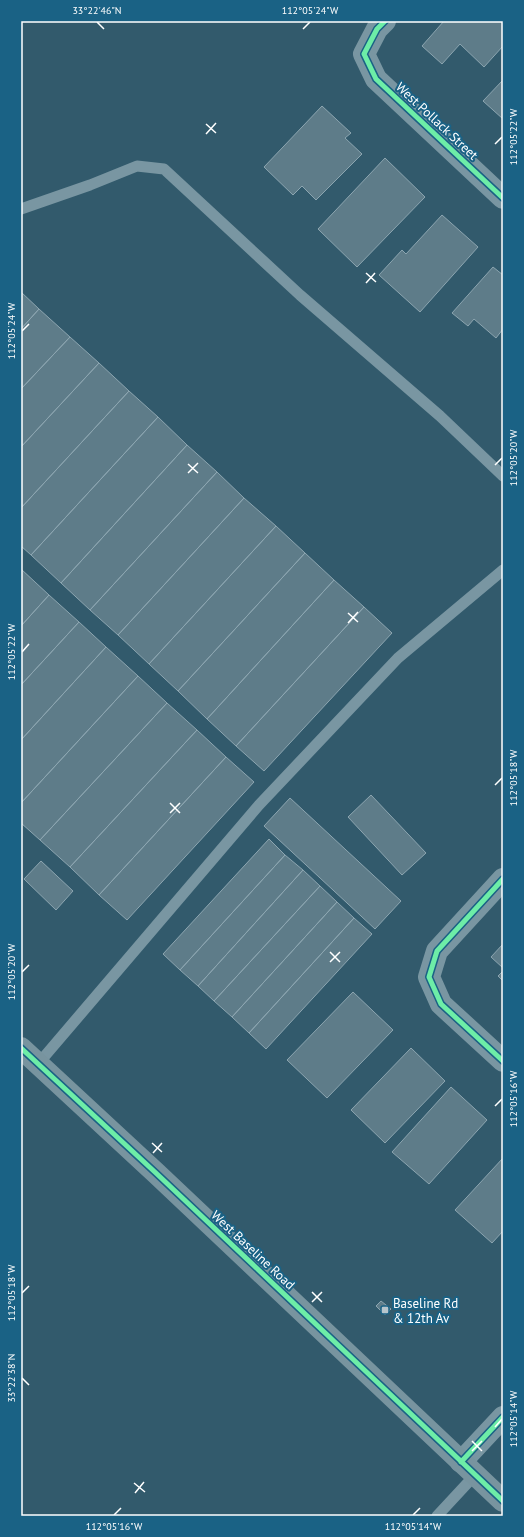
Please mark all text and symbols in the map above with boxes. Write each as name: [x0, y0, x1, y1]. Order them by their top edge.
text: 33°22'46"N: [72, 4, 122, 17]
text: 112°05'24"W: [282, 4, 339, 17]
street label: West Pollack Street: [392, 79, 482, 164]
text: 112°05'22"W: [507, 108, 520, 165]
text: 112°05'24"W: [5, 302, 18, 359]
text: 112°05'20"W: [507, 429, 520, 486]
text: 112°05'22"W: [5, 623, 18, 680]
text: 112°05'18"W: [507, 749, 520, 806]
text: 112°05'20"W: [5, 943, 18, 1000]
text: 112°05'16"W: [507, 1070, 520, 1127]
street label: West Baseline Road: [208, 1207, 298, 1293]
text: 112°05'18"W: [5, 1264, 18, 1321]
place label: Baseline Rd & 12th Av: [393, 1295, 458, 1327]
marker: Baseline Rd & 12th Av: [380, 1305, 390, 1315]
text: 33°22'38"N: [5, 1353, 18, 1403]
text: 112°05'14"W: [507, 1390, 520, 1447]
text: 112°05'16"W: [86, 1520, 143, 1533]
text: 112°05'14"W: [385, 1520, 442, 1533]

